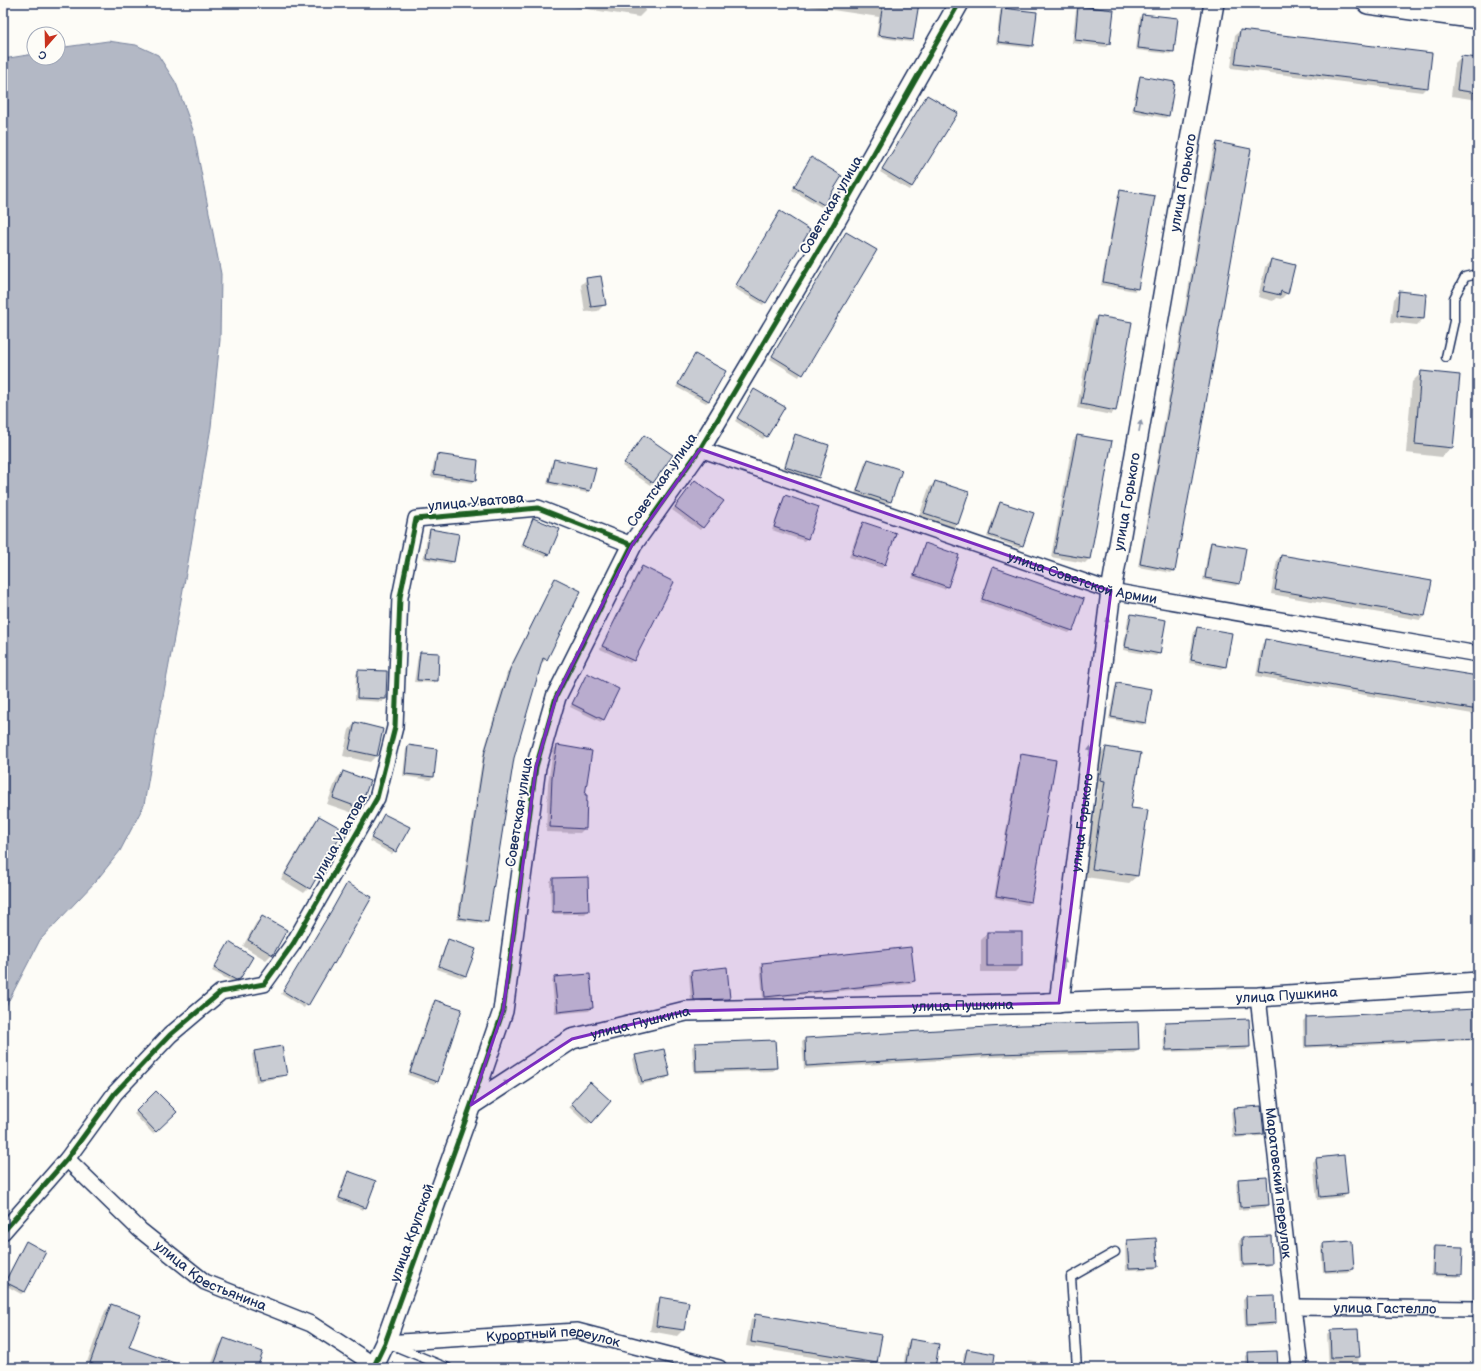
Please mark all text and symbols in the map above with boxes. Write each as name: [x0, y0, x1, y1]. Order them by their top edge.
north arrow: [26, 26, 66, 66]
text: С: [37, 47, 49, 62]
street label: улица Горького: [1166, 132, 1199, 233]
street label: Советская улица: [796, 152, 866, 257]
one-way arrow: [1137, 420, 1143, 432]
street label: Советская улица: [623, 429, 701, 530]
street label: улица Горького: [1110, 451, 1144, 552]
street label: улица Уватова: [427, 489, 525, 515]
street label: улица Советской Армии: [1006, 548, 1159, 607]
one-way arrow: [1103, 617, 1110, 629]
one-way arrow: [1087, 746, 1093, 758]
street label: Советская улица: [502, 755, 536, 868]
street label: улица Горького: [1067, 772, 1096, 873]
street label: улица Уватова: [309, 790, 371, 883]
one-way arrow: [1060, 958, 1067, 970]
street label: улица Пушкина: [1236, 983, 1339, 1006]
street label: улица Пушкина: [912, 995, 1015, 1015]
street label: улица Пушкина: [589, 1002, 692, 1043]
one-way arrow: [498, 1080, 509, 1088]
street label: Маратовский переулок: [1262, 1106, 1296, 1260]
street label: улица Крупской: [386, 1182, 438, 1284]
street label: улица Крестьянина: [151, 1237, 270, 1314]
street label: улица Гастелло: [1333, 1299, 1437, 1317]
street label: Курортный переулок: [486, 1323, 623, 1351]

